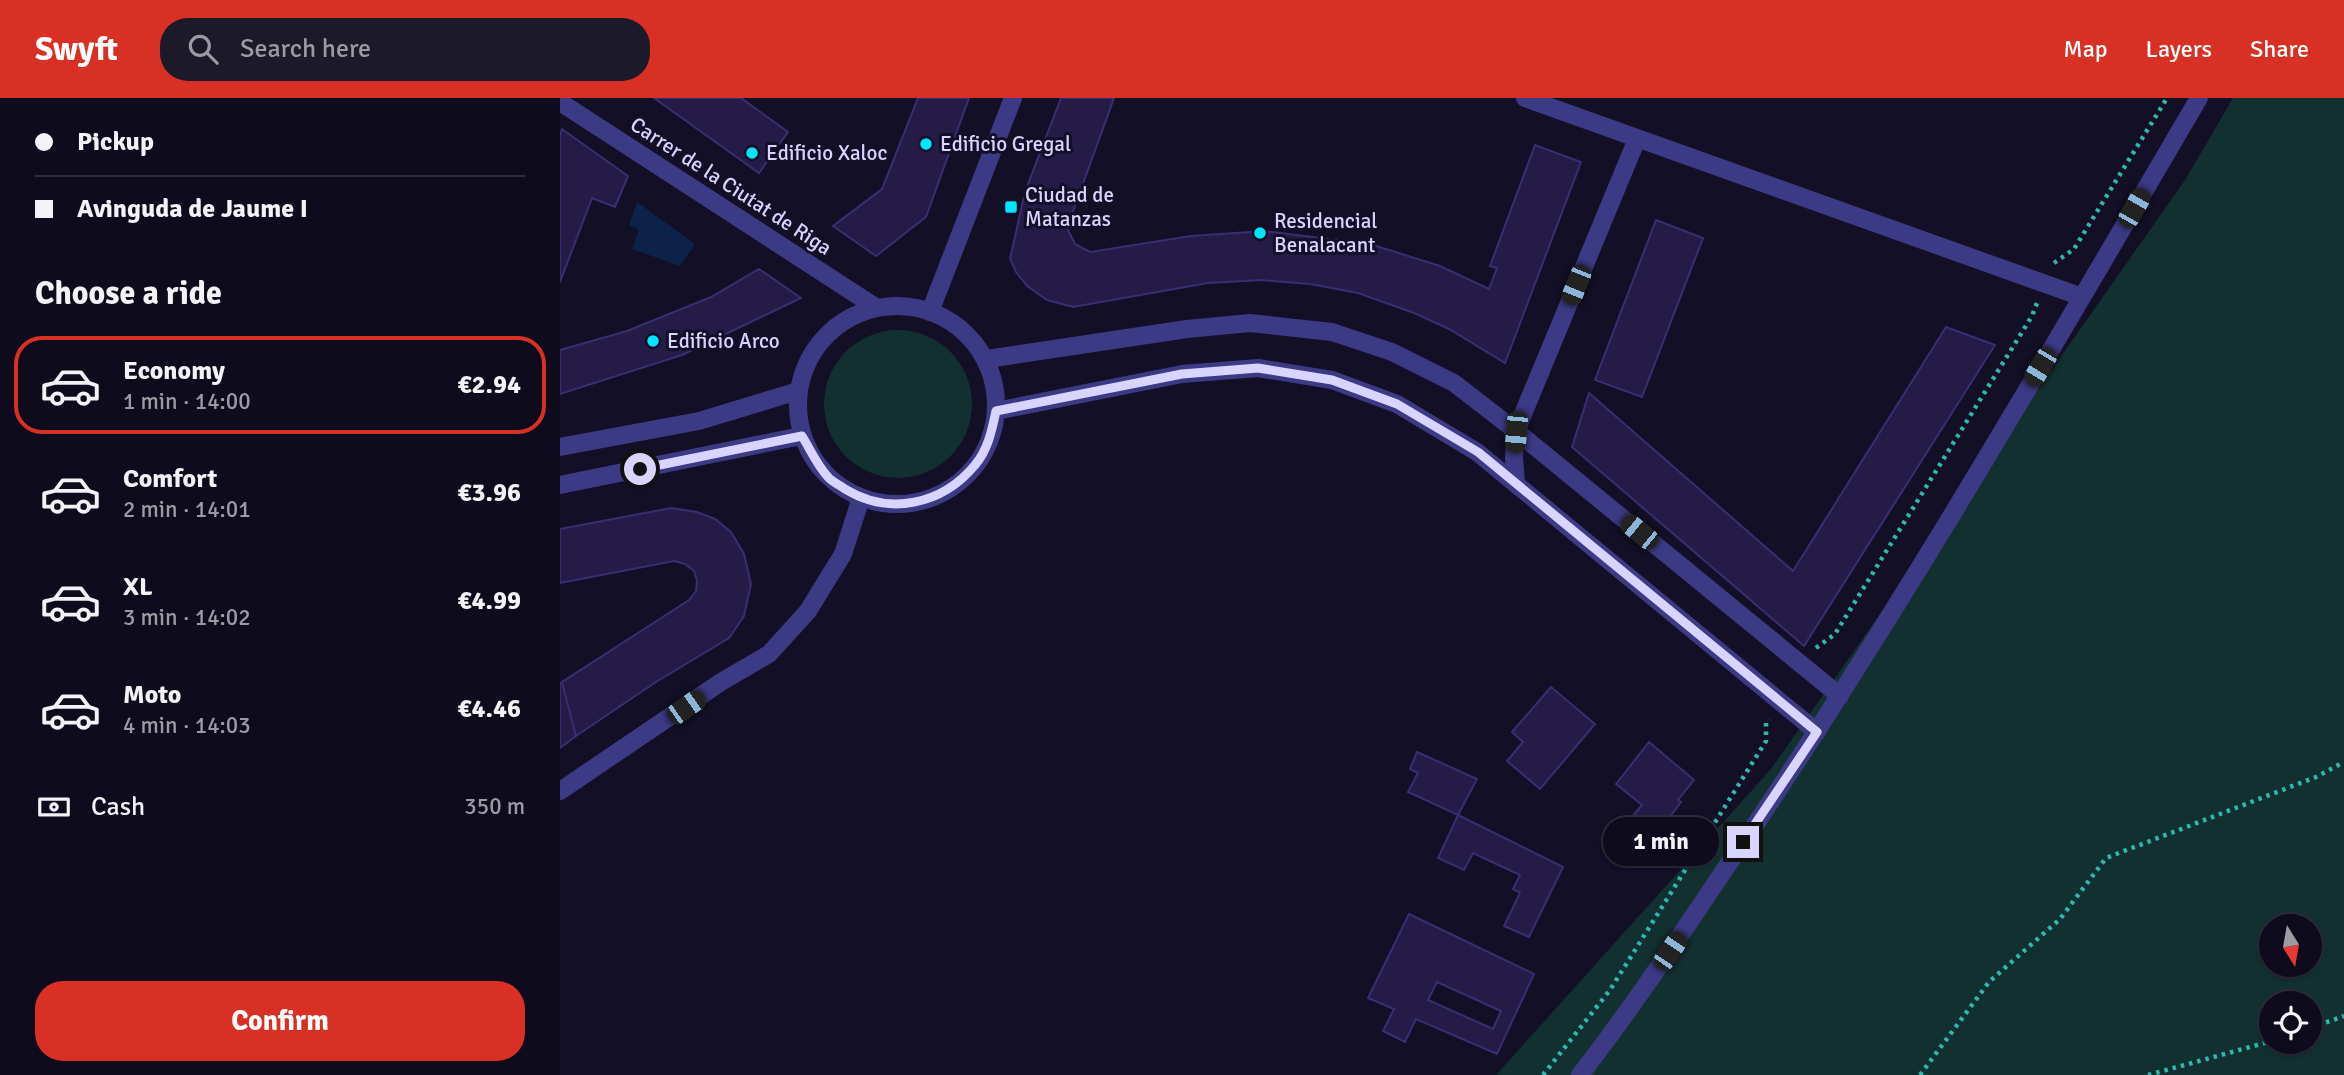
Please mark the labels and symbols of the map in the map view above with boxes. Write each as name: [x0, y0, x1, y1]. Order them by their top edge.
street label: Carrer de la Ciutat de Riga: [625, 111, 837, 261]
place label: Edificio Gregal: [940, 131, 1071, 157]
marker: Edificio Gregal: [918, 136, 934, 152]
place label: Edificio Xaloc: [766, 140, 887, 166]
marker: Edificio Xaloc: [744, 145, 760, 161]
place label: Ciudad de Matanzas: [1025, 182, 1114, 232]
car: [2115, 185, 2154, 231]
marker: Ciudad de Matanzas: [1003, 199, 1019, 215]
place label: Residencial Benalacant: [1274, 208, 1377, 258]
marker: Residencial Benalacant: [1252, 225, 1268, 241]
car: [1559, 262, 1594, 308]
place label: Edificio Arco: [667, 328, 780, 354]
marker: Edificio Arco: [645, 333, 661, 349]
car: [2021, 344, 2060, 390]
car: [1504, 410, 1529, 454]
route start: [624, 453, 656, 485]
car: [1617, 511, 1662, 553]
car: [663, 686, 710, 728]
callout: 1 min: [1603, 818, 1718, 866]
route end: [1727, 826, 1759, 858]
north arrow: [2259, 914, 2322, 976]
car: [1650, 928, 1691, 974]

